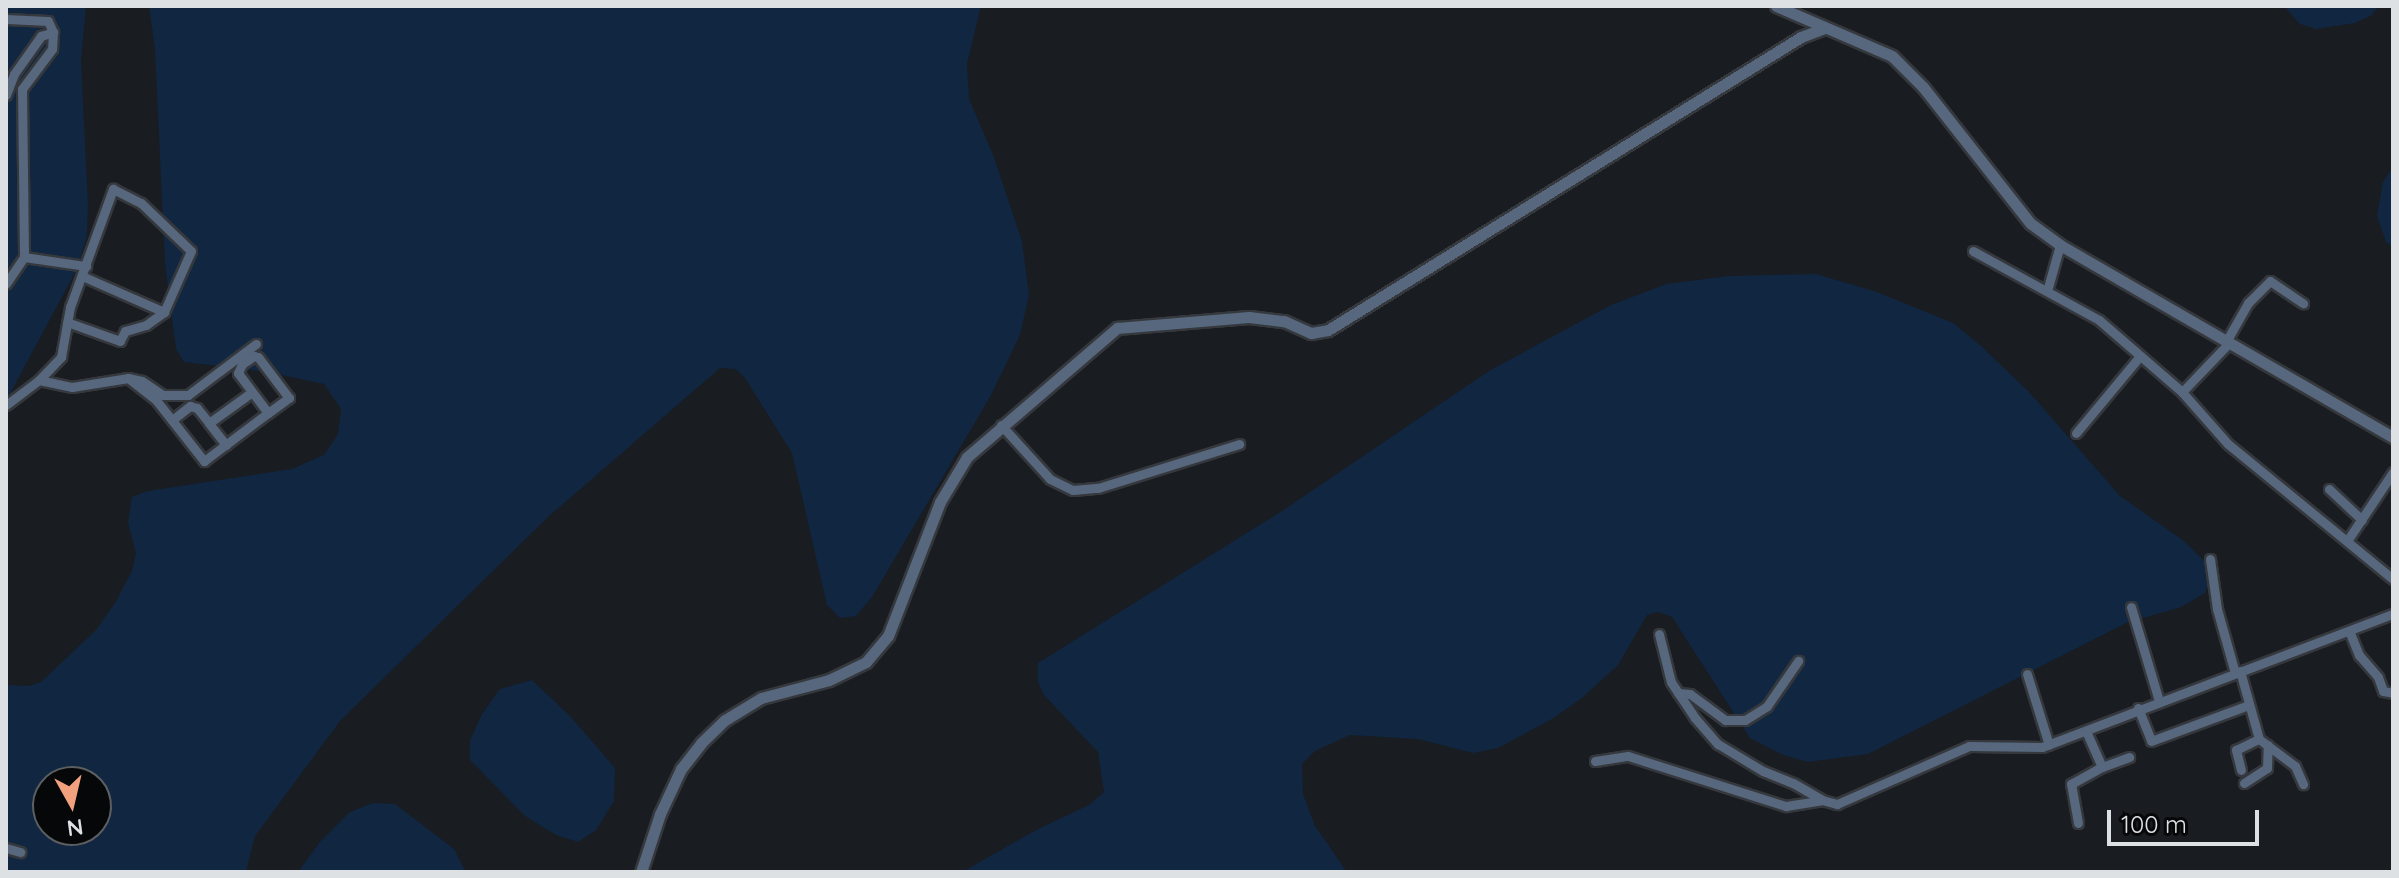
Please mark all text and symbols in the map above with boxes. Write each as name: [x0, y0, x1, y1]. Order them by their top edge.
north arrow: [32, 766, 112, 846]
scale bar: [2111, 794, 2263, 844]
text: 100 m: [2121, 809, 2187, 839]
text: N: [65, 813, 85, 843]

